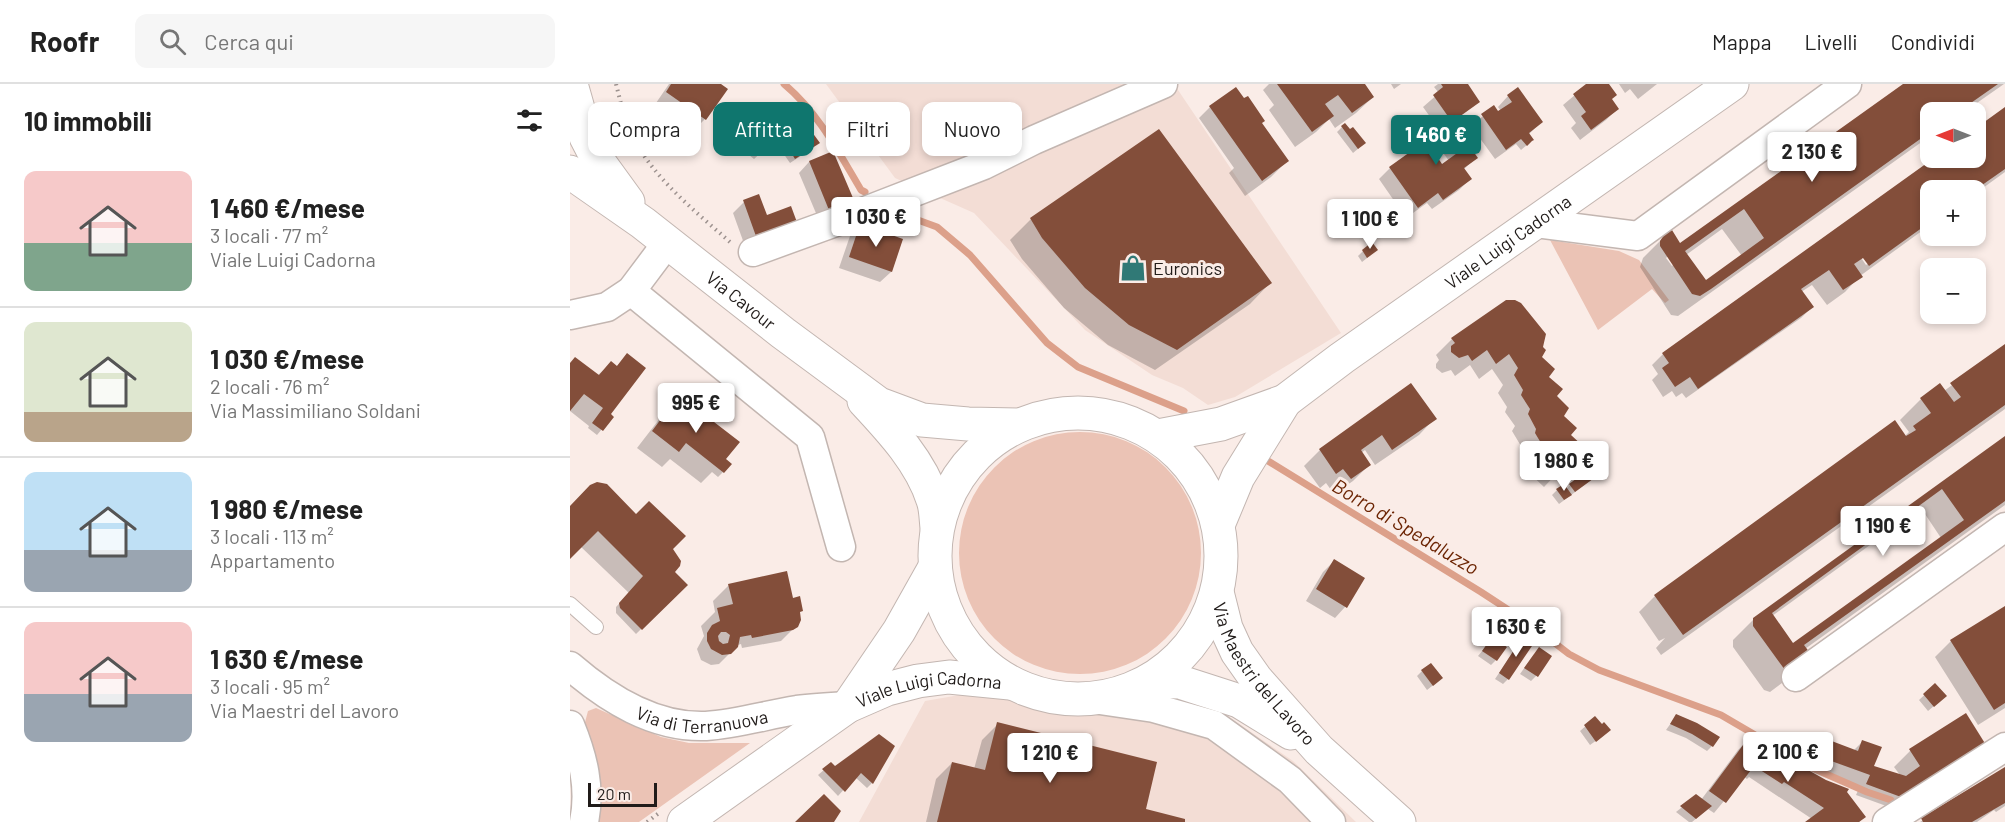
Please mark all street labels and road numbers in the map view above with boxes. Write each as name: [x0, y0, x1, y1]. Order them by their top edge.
street label: Viale Luigi Cadorna: [1440, 190, 1575, 294]
street label: Via Cavour: [702, 266, 781, 335]
street label: Via Maestri del Lavoro: [1209, 600, 1320, 750]
street label: Viale Luigi Cadorna: [852, 666, 1003, 712]
street label: Via di Terranuova: [633, 701, 770, 737]

